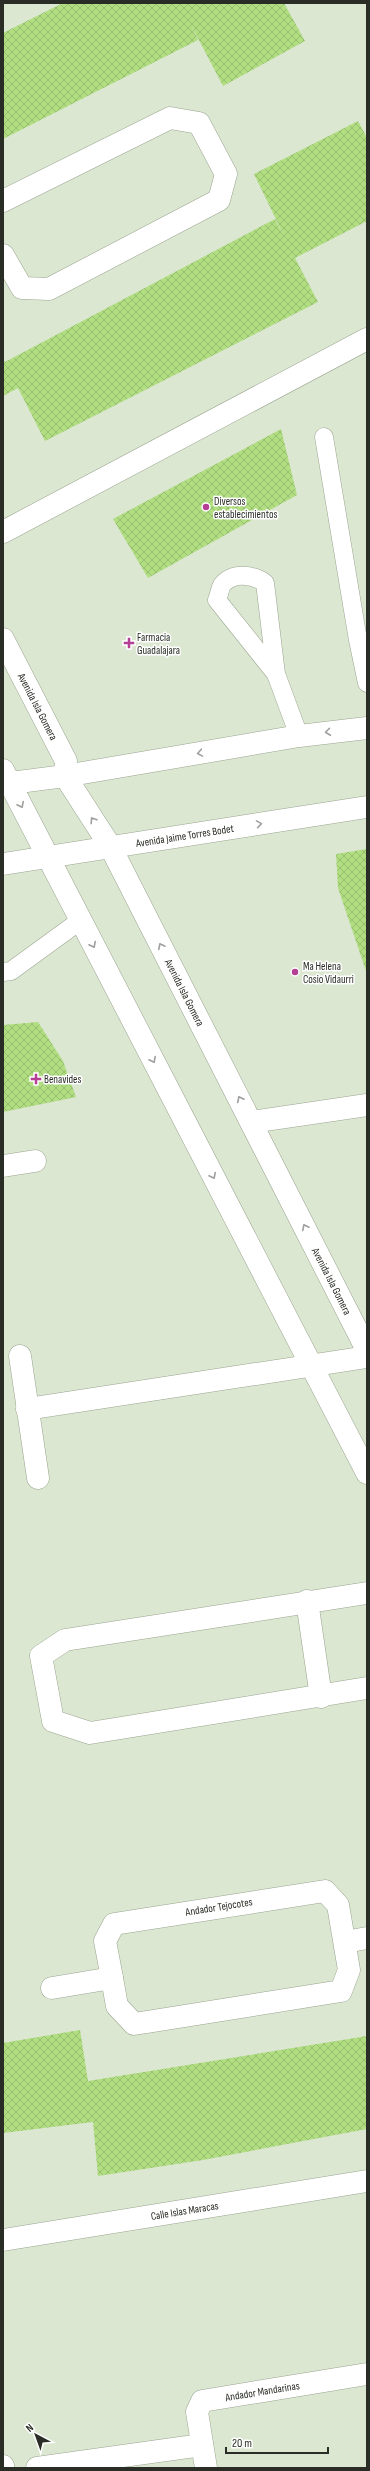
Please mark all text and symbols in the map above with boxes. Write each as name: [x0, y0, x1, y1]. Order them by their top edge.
place label: Diversos establecimientos: [214, 495, 278, 521]
marker: Diversos establecimientos: [201, 502, 211, 512]
place label: Farmacia Guadalajara: [137, 631, 180, 657]
marker: Farmacia Guadalajara: [124, 638, 134, 648]
street label: Avenida Isla Gomera: [15, 670, 61, 742]
one-way arrow: [325, 728, 331, 737]
one-way arrow: [197, 748, 203, 757]
one-way arrow: [16, 800, 24, 808]
one-way arrow: [91, 817, 98, 824]
one-way arrow: [256, 820, 262, 829]
street label: Avenida Jaime Torres Bodet: [134, 821, 235, 850]
one-way arrow: [89, 941, 96, 948]
one-way arrow: [159, 943, 166, 950]
street label: Avenida Isla Gomera: [162, 956, 207, 1028]
place label: Ma Helena Cosio Vidaurri: [303, 960, 354, 986]
marker: Ma Helena Cosio Vidaurri: [290, 967, 300, 977]
one-way arrow: [148, 1056, 156, 1064]
place label: Benavides: [44, 1073, 81, 1086]
marker: Benavides: [31, 1074, 41, 1084]
one-way arrow: [237, 1096, 245, 1103]
one-way arrow: [208, 1172, 216, 1179]
one-way arrow: [302, 1224, 310, 1232]
street label: Avenida Isla Gomera: [309, 1245, 354, 1317]
street label: Andador Tejocotes: [184, 1895, 254, 1919]
street label: Calle Islas Maracas: [150, 2199, 219, 2222]
street label: Andador Mandarinas: [223, 2379, 301, 2404]
north arrow: [16, 2415, 56, 2455]
text: N: [23, 2421, 36, 2435]
scale bar: [226, 2429, 328, 2455]
text: 20 m: [232, 2436, 252, 2451]

